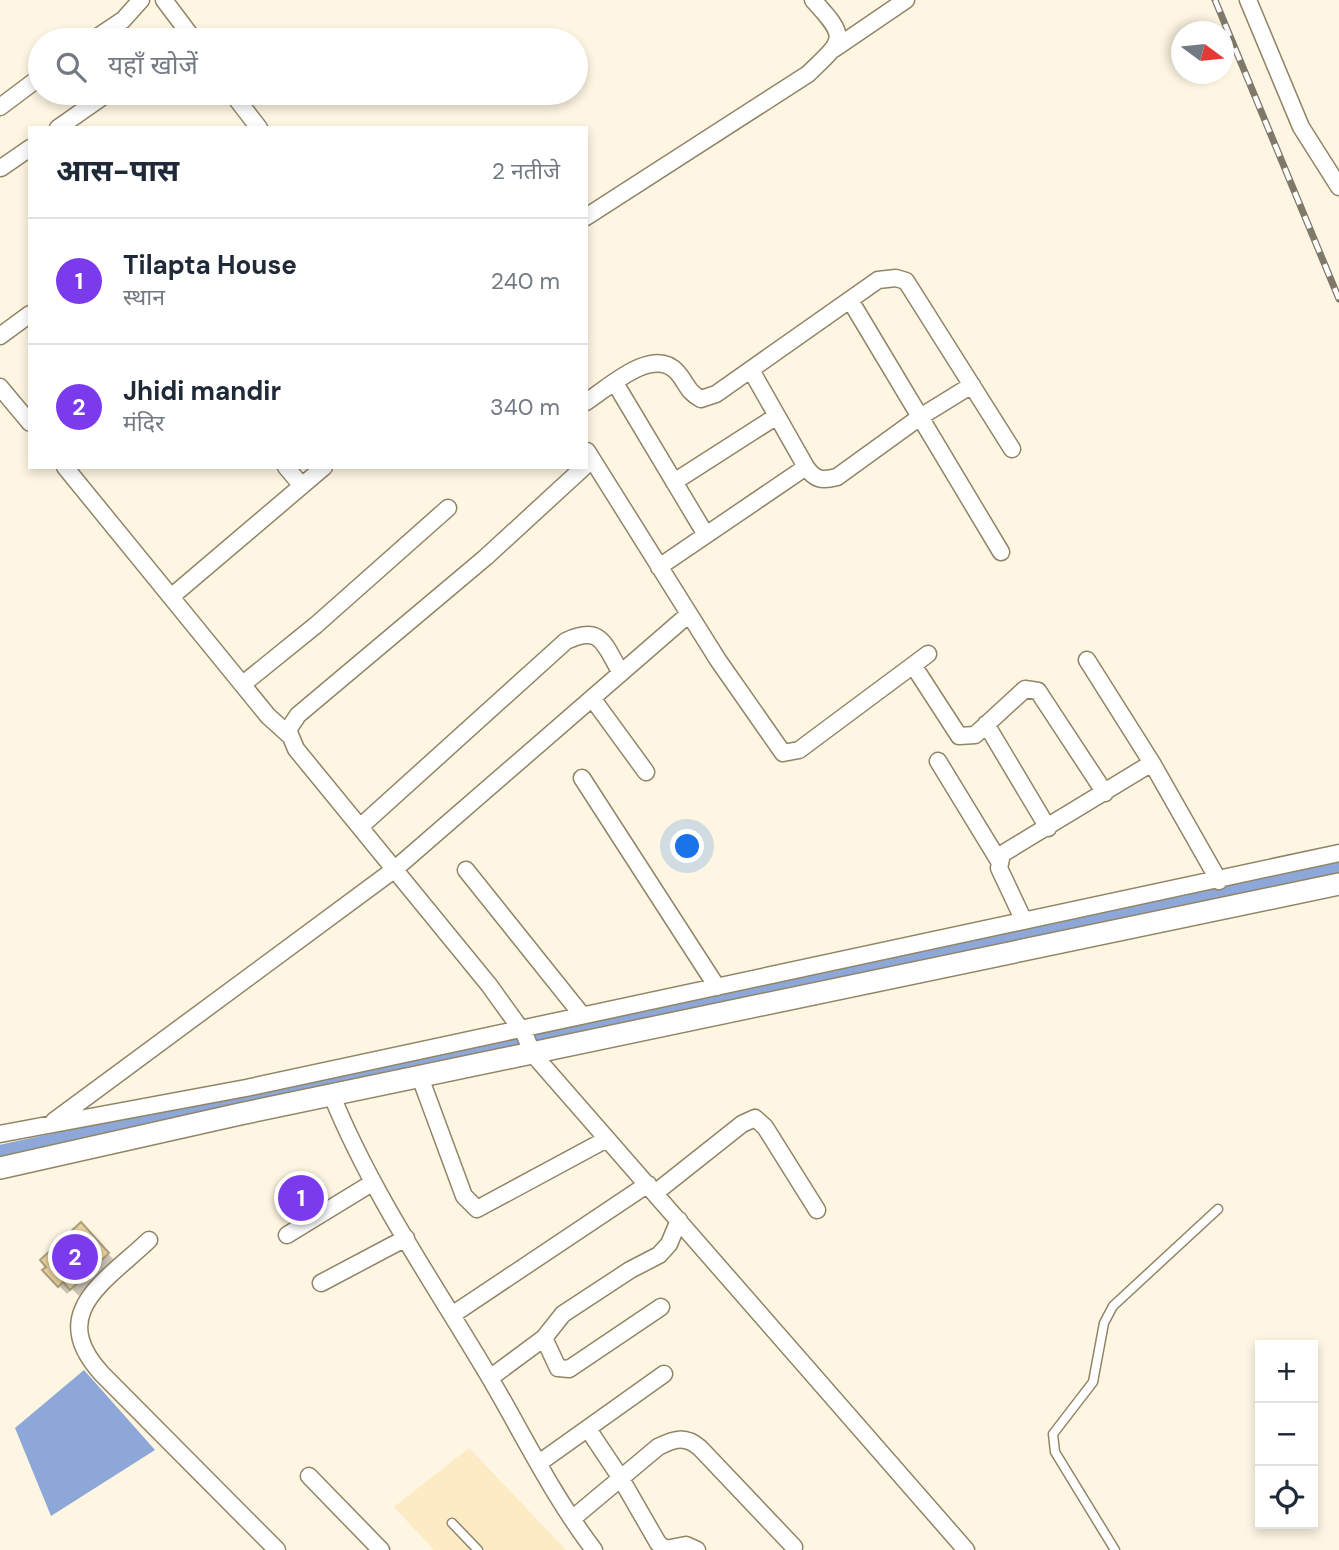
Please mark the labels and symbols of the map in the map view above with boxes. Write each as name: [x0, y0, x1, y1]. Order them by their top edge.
north arrow: [1171, 21, 1234, 84]
your location: [670, 829, 704, 863]
pin: 1: [278, 1172, 324, 1224]
pin: 2: [52, 1231, 98, 1283]

